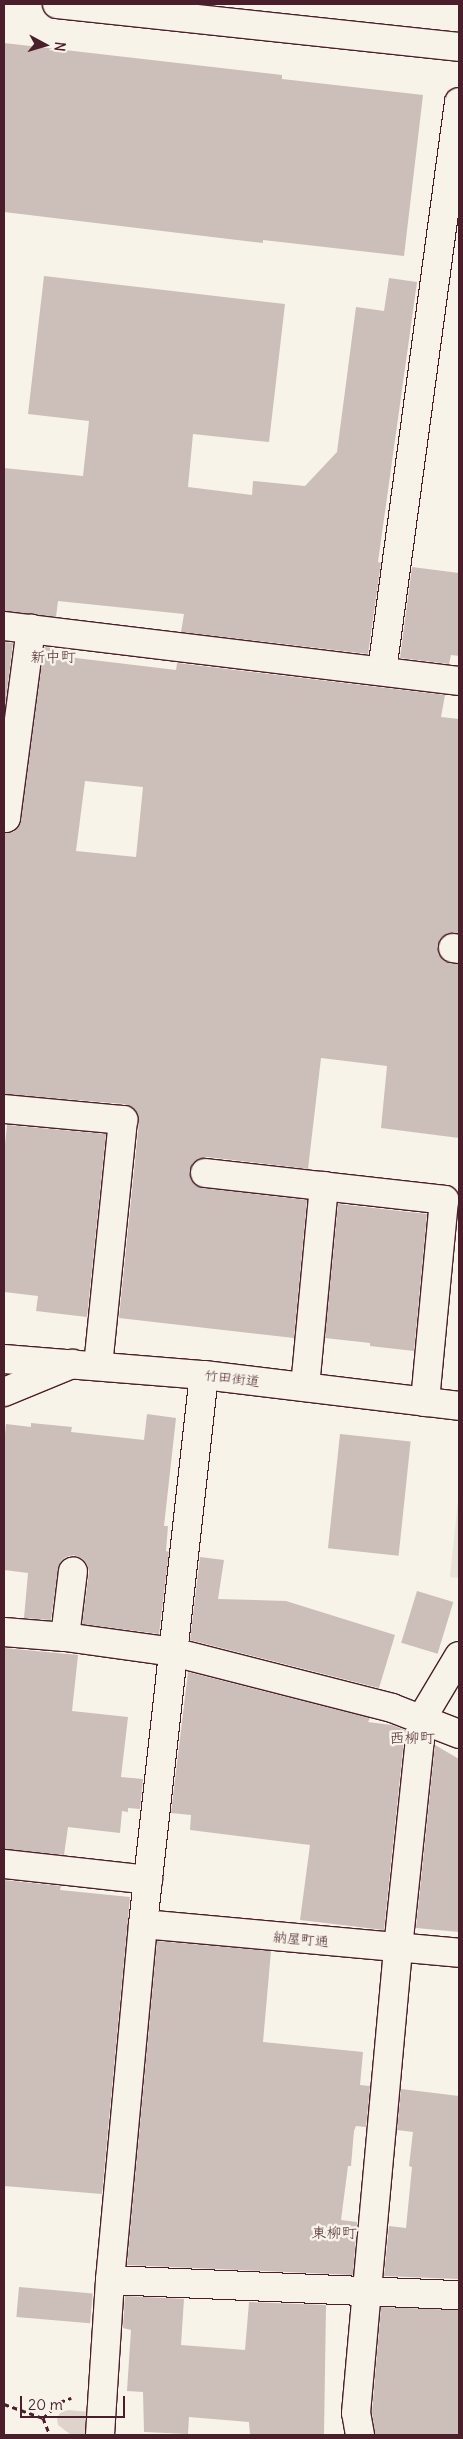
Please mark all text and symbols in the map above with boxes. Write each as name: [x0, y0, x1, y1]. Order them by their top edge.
north arrow: [20, 20, 70, 70]
text: N: [50, 41, 69, 52]
district label: 新中町: [31, 648, 75, 666]
street label: 竹田街道: [203, 1366, 261, 1390]
district label: 西柳町: [390, 1729, 434, 1747]
street label: 納屋町通: [272, 1928, 330, 1950]
district label: 東柳町: [312, 2224, 356, 2242]
scale bar: [22, 2386, 128, 2418]
text: 20 m: [28, 2395, 63, 2414]

